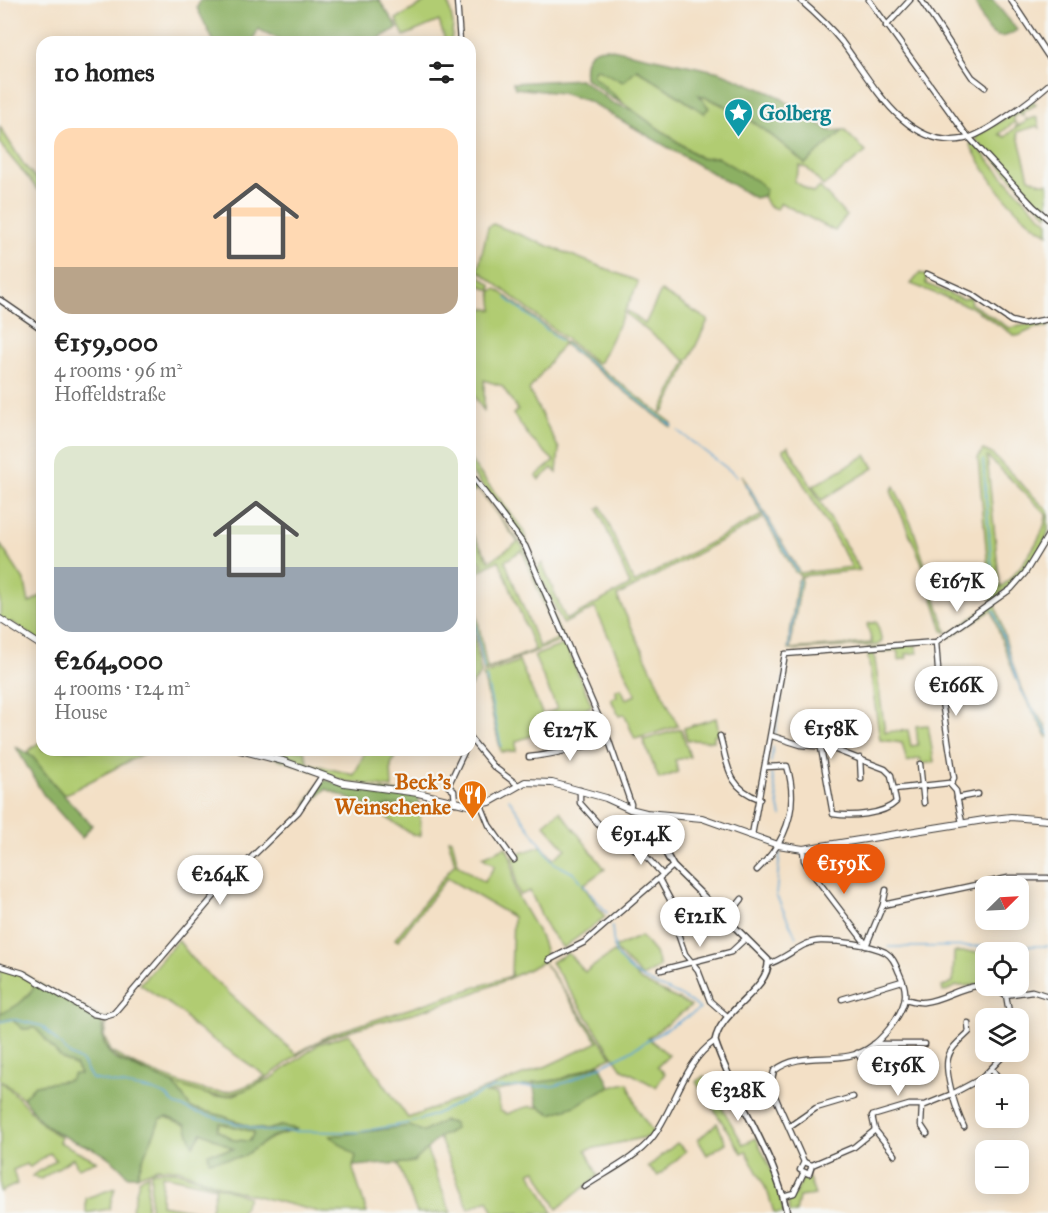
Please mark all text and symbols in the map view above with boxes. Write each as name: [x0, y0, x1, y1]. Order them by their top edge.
text: 10 homes: [54, 56, 155, 88]
icon: filters: [425, 56, 458, 89]
place icon: Golberg: [722, 96, 754, 138]
place label: Golberg: [759, 99, 831, 126]
icon: home: [202, 167, 310, 275]
text: €159,000: [54, 326, 158, 358]
text: 4 rooms · 96 m²: [54, 358, 182, 382]
text: Hoffeldstraße: [54, 382, 166, 406]
icon: home: [202, 485, 310, 593]
pin: €167K: [915, 562, 999, 613]
text: €167K: [929, 569, 985, 593]
text: €264,000: [54, 644, 163, 676]
pin: €166K: [914, 666, 998, 717]
text: €166K: [929, 673, 983, 697]
text: 4 rooms · 124 m²: [54, 676, 190, 700]
text: House: [54, 700, 108, 724]
pin: €158K: [789, 709, 873, 760]
pin: €127K: [528, 711, 612, 762]
text: €158K: [804, 716, 858, 740]
text: €127K: [543, 718, 597, 742]
place label: Beck's Weinschenke: [334, 768, 451, 820]
restaurant icon: Beck's Weinschenke: [456, 778, 488, 820]
pin: €91.4K: [592, 815, 690, 866]
text: €91.4K: [611, 822, 671, 846]
pin: €159K: [802, 844, 886, 895]
text: €159K: [817, 851, 871, 875]
pin: €264K: [178, 855, 262, 906]
text: €264K: [191, 862, 249, 886]
north arrow: [975, 876, 1029, 930]
map controls: [975, 876, 1029, 1194]
pin: €121K: [658, 897, 742, 948]
text: €121K: [674, 904, 726, 928]
button: locate: [975, 942, 1029, 996]
button: layers: [975, 1008, 1029, 1062]
pin: €156K: [856, 1046, 940, 1097]
text: €156K: [871, 1053, 925, 1077]
pin: €328K: [696, 1071, 780, 1122]
button: +: [975, 1074, 1029, 1128]
text: €328K: [711, 1078, 765, 1102]
button: −: [975, 1140, 1029, 1194]

